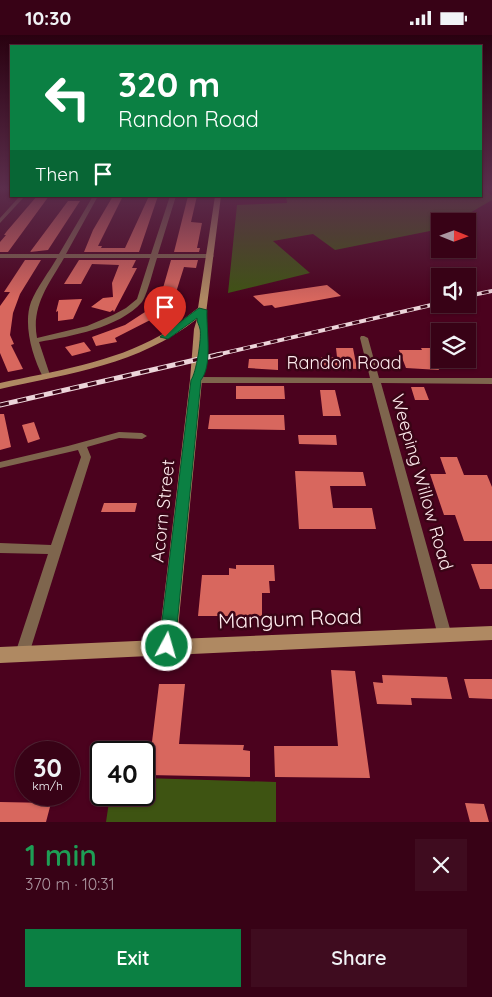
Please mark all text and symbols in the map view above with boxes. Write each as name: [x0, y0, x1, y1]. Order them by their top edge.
text: 10:30: [25, 6, 71, 30]
text: 320 m: [118, 62, 220, 106]
icon: left: [35, 65, 100, 130]
text: Randon Road: [118, 105, 259, 133]
icon: arrive: [89, 160, 117, 188]
text: Then: [35, 162, 79, 186]
north arrow: [431, 213, 476, 257]
map controls: [431, 213, 476, 368]
button: sound: [431, 268, 476, 313]
pin: [144, 286, 186, 337]
icon: arrive: [151, 293, 179, 321]
button: layers: [431, 323, 476, 368]
street label: Randon Road: [286, 351, 402, 374]
street label: Weeping Willow Road: [386, 391, 459, 573]
street label: Acorn Street: [146, 458, 179, 564]
street label: Mangum Road: [218, 602, 362, 634]
position arrow: [140, 619, 192, 671]
speed limit sign: 40: [90, 741, 155, 806]
text: 30: [33, 752, 62, 783]
text: km/h: [32, 778, 63, 793]
text: 1 min: [25, 836, 97, 874]
button: close: [415, 839, 467, 891]
text: 370 m · 10:31: [25, 874, 115, 894]
button: Exit: [25, 929, 241, 987]
button: Share: [251, 929, 467, 987]

